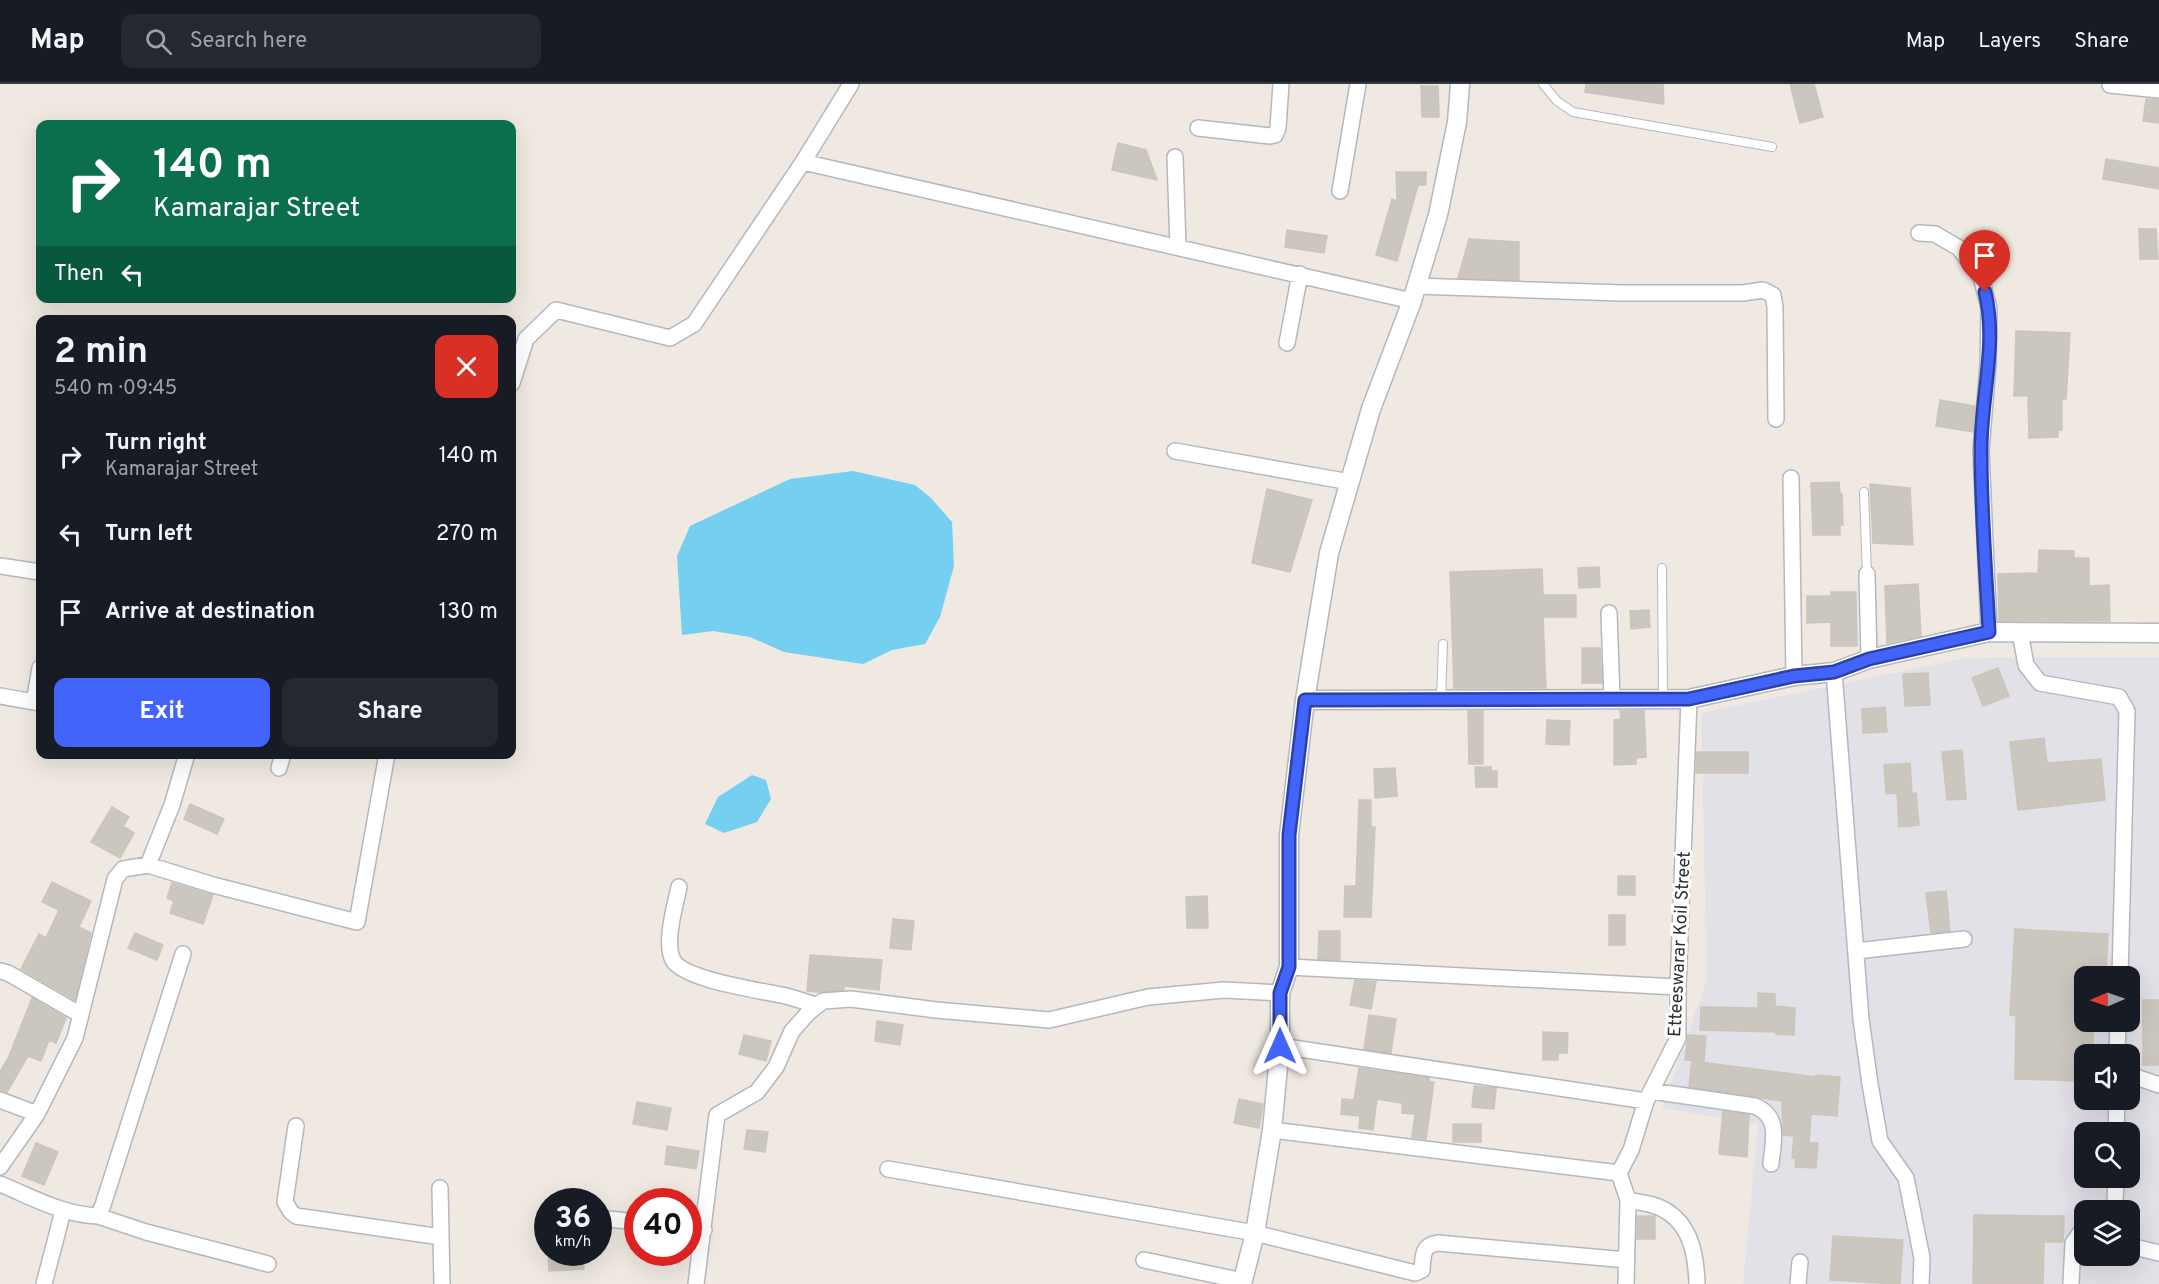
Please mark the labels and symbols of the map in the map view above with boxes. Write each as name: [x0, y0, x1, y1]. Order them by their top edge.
pin: [1959, 230, 2010, 292]
street label: Etteeswarar Koil Street: [1664, 851, 1697, 1038]
north arrow: [2074, 966, 2140, 1032]
position arrow: [1248, 1014, 1312, 1078]
speed limit sign: 40: [624, 1188, 702, 1266]

